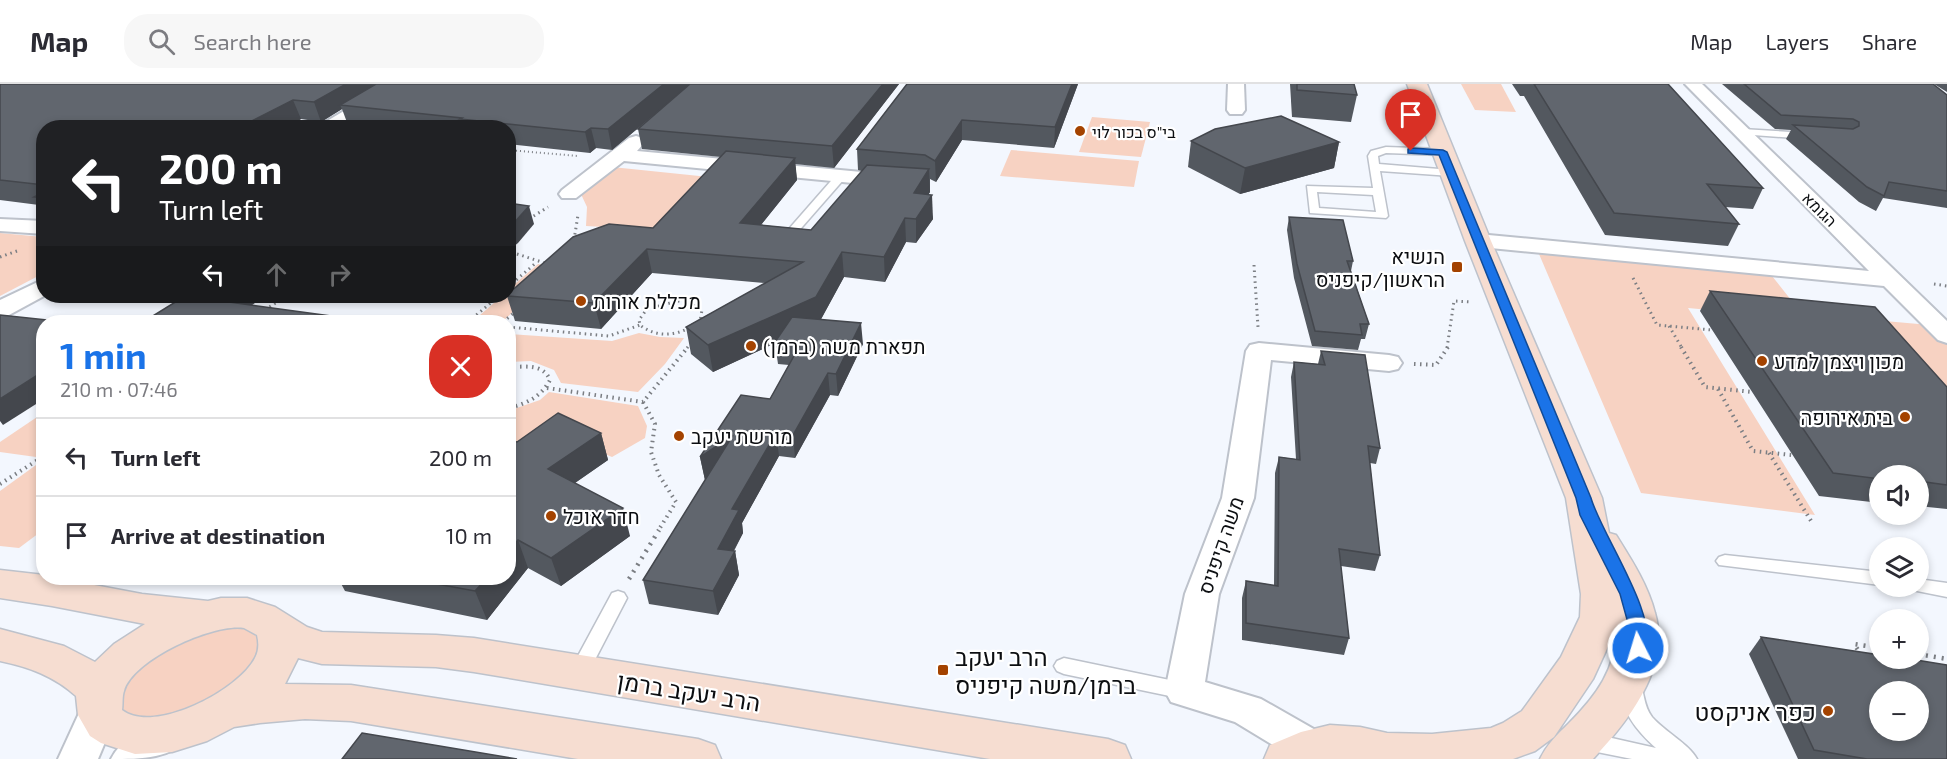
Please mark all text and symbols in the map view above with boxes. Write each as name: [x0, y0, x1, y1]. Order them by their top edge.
search box: [124, 14, 544, 68]
text: Map: [30, 24, 88, 58]
icon: search: [145, 25, 178, 58]
text: Search here: [193, 28, 312, 54]
text: Map: [1690, 29, 1732, 54]
text: Layers: [1765, 29, 1829, 54]
text: Share: [1862, 29, 1917, 54]
pin: [1385, 89, 1436, 151]
icon: arrive: [1394, 98, 1427, 131]
place label: בי"ס בכור לוי: [1092, 122, 1176, 141]
marker: בי"ס בכור לוי: [1073, 124, 1087, 138]
text: 200 m: [159, 142, 282, 192]
icon: left: [60, 144, 138, 222]
street label: הגומא: [1799, 188, 1841, 230]
text: Turn left: [159, 193, 263, 225]
place label: הנשיא הראשון/קיפניס: [1316, 244, 1445, 291]
icon: left: [197, 258, 230, 291]
icon: ahead: [260, 258, 293, 291]
icon: right: [323, 258, 356, 291]
marker: הנשיא הראשון/קיפניס: [1450, 260, 1464, 274]
place label: מכללת אורות: [593, 289, 701, 313]
marker: מכללת אורות: [574, 294, 588, 308]
text: 1 min: [60, 333, 147, 376]
place label: תפארת משה (ברמן): [763, 334, 926, 358]
button: close: [429, 335, 492, 398]
marker: תפארת משה (ברמן): [744, 339, 758, 353]
place label: מכון ויצמן למדע: [1774, 349, 1904, 373]
marker: מכון ויצמן למדע: [1755, 354, 1769, 368]
text: 210 m · 07:46: [60, 377, 178, 401]
place label: בית אירופה: [1801, 405, 1893, 429]
marker: בית אירופה: [1898, 410, 1912, 424]
place label: מורשת יעקב: [691, 424, 793, 448]
marker: מורשת יעקב: [672, 429, 686, 443]
icon: left: [60, 441, 93, 474]
text: Turn left: [111, 444, 200, 470]
text: 200 m: [429, 444, 492, 470]
map controls: [1869, 465, 1929, 741]
button: sound: [1869, 465, 1929, 525]
street label: משה קיפניס: [1192, 493, 1248, 597]
place label: חדר אוכל: [563, 504, 640, 528]
marker: חדר אוכל: [544, 509, 558, 523]
icon: arrive: [60, 519, 93, 552]
text: Arrive at destination: [111, 522, 325, 548]
text: 10 m: [446, 522, 492, 548]
button: layers: [1869, 537, 1929, 597]
button: +: [1869, 609, 1929, 669]
position arrow: [1606, 616, 1670, 680]
place label: הרב יעקב ברמן/משה קיפניס: [955, 642, 1136, 699]
marker: הרב יעקב ברמן/משה קיפניס: [936, 663, 950, 677]
street label: הרב יעקב ברמן: [615, 665, 763, 717]
button: −: [1869, 681, 1929, 741]
place label: כפר אניקסט: [1695, 697, 1816, 726]
marker: כפר אניקסט: [1821, 704, 1835, 718]

